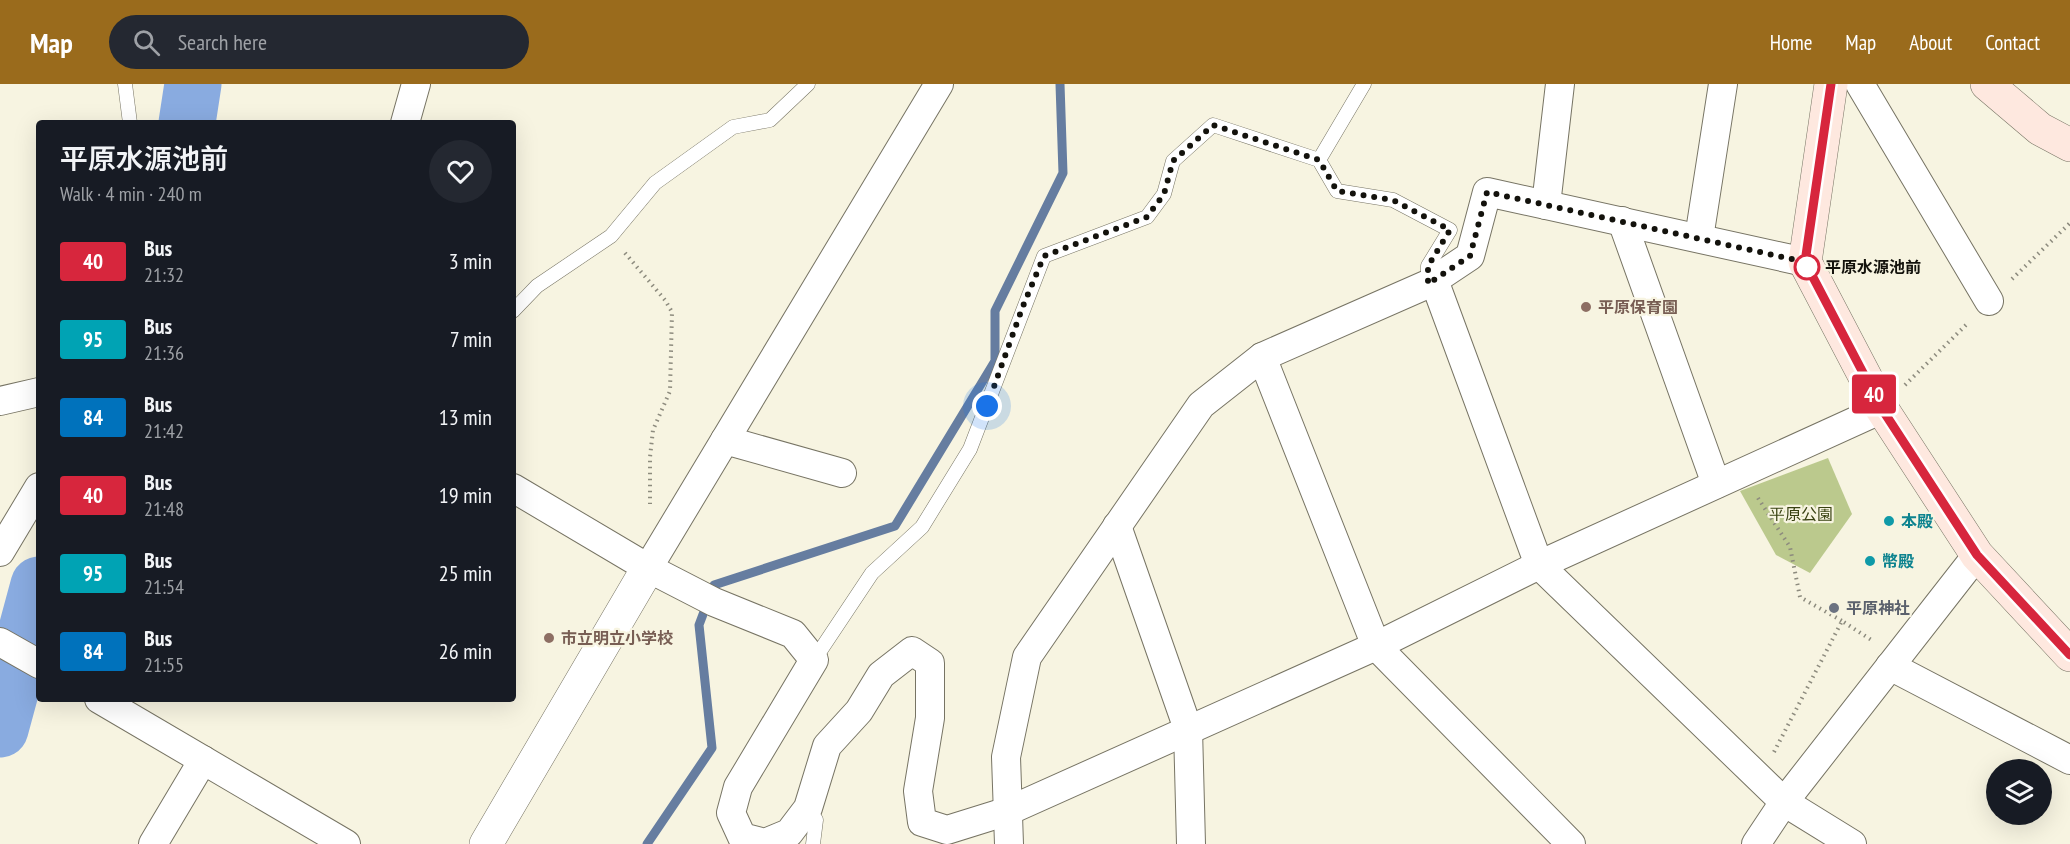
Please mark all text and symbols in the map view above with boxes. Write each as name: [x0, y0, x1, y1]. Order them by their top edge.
search box: [109, 15, 529, 69]
text: Map: [30, 24, 73, 61]
icon: search: [130, 26, 163, 59]
text: Search here: [178, 28, 267, 56]
text: Home: [1770, 29, 1812, 56]
text: Map: [1845, 29, 1876, 56]
text: About: [1909, 29, 1952, 56]
text: Contact: [1985, 29, 2040, 56]
text: 平原水源池前: [60, 140, 228, 177]
button: heart: [429, 140, 492, 203]
text: Walk · 4 min · 240 m: [60, 181, 202, 207]
text: Bus: [144, 234, 172, 262]
text: 3 min: [449, 247, 492, 275]
text: 40: [83, 248, 103, 275]
marker: 平原水源池前: [1794, 254, 1820, 280]
place label: 平原水源池前: [1825, 257, 1921, 277]
text: 21:32: [144, 262, 184, 288]
place label: 平原保育園: [1598, 297, 1678, 317]
marker: 平原保育園: [1579, 300, 1593, 314]
text: Bus: [144, 312, 172, 340]
text: 7 min: [450, 325, 492, 353]
text: 95: [83, 326, 103, 353]
text: 21:36: [144, 340, 184, 366]
line badge: 40: [1847, 374, 1901, 414]
text: 40: [1864, 381, 1884, 408]
text: Bus: [144, 390, 172, 418]
your location: [972, 391, 1002, 421]
text: 13 min: [439, 403, 492, 431]
text: 84: [83, 404, 103, 431]
text: 21:42: [144, 418, 184, 444]
text: Bus: [144, 468, 172, 496]
text: 19 min: [439, 481, 492, 509]
text: 40: [83, 482, 103, 509]
text: 21:48: [144, 496, 184, 522]
park label: 平原公園: [1769, 504, 1833, 524]
place label: 本殿: [1901, 511, 1933, 531]
marker: 本殿: [1882, 514, 1896, 528]
text: Bus: [144, 546, 172, 574]
place label: 幣殿: [1882, 551, 1914, 571]
marker: 幣殿: [1863, 554, 1877, 568]
text: 25 min: [439, 559, 492, 587]
text: 95: [83, 560, 103, 587]
text: 21:54: [144, 574, 184, 600]
place label: 平原神社: [1846, 598, 1910, 618]
marker: 平原神社: [1827, 601, 1841, 615]
text: Bus: [144, 624, 172, 652]
place label: 市立明立小学校: [561, 628, 673, 648]
marker: 市立明立小学校: [542, 631, 556, 645]
text: 26 min: [439, 637, 492, 665]
text: 84: [83, 638, 103, 665]
text: 21:55: [144, 652, 184, 678]
map controls: [1986, 759, 2052, 825]
button: layers: [1986, 759, 2052, 825]

